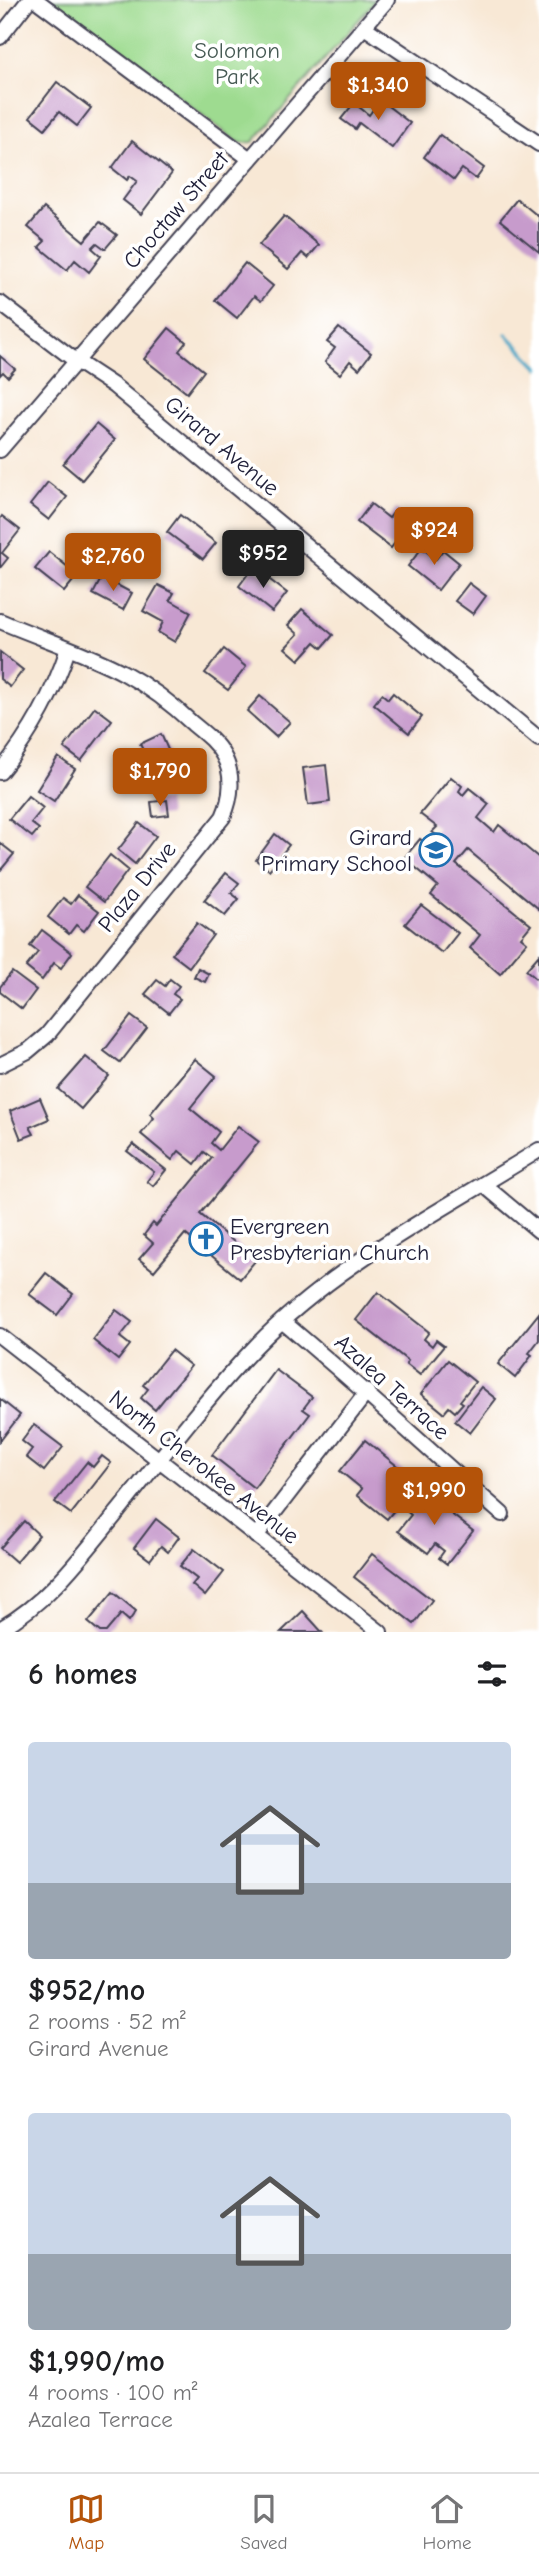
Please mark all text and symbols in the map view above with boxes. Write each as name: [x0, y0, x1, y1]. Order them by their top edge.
park label: Solomon Park: [194, 37, 280, 90]
pin: $1,340: [321, 62, 435, 122]
text: $1,340: [347, 71, 409, 98]
street label: Choctaw Street: [118, 145, 235, 274]
street label: Girard Avenue: [159, 390, 285, 502]
pin: $924: [393, 508, 475, 567]
text: $924: [410, 516, 458, 543]
pin: $952: [222, 530, 304, 590]
pin: $2,760: [56, 534, 170, 593]
text: $952: [238, 539, 288, 566]
text: $2,760: [81, 542, 145, 569]
pin: $1,790: [103, 748, 217, 808]
text: $1,790: [129, 757, 191, 784]
place label: Girard Primary School: [261, 824, 412, 877]
school or university icon: Girard Primary School: [417, 831, 455, 869]
street label: Plaza Drive: [92, 836, 182, 938]
place label: Evergreen Presbyterian Church: [230, 1213, 429, 1266]
church icon: Evergreen Presbyterian Church: [187, 1220, 225, 1258]
street label: Azalea Terrace: [329, 1329, 455, 1445]
street label: North Cherokee Avenue: [104, 1385, 304, 1549]
pin: $1,990: [377, 1468, 491, 1527]
text: $1,990: [402, 1476, 466, 1503]
icon: filters: [473, 1655, 511, 1693]
text: 6 homes: [28, 1657, 137, 1692]
icon: home: [207, 1787, 333, 1913]
text: $952/mo: [28, 1973, 145, 2008]
text: 2 rooms · 52 m²: [28, 2008, 186, 2035]
text: Girard Avenue: [28, 2035, 169, 2062]
icon: home: [207, 2158, 333, 2284]
text: $1,990/mo: [28, 2344, 165, 2379]
text: 4 rooms · 100 m²: [28, 2379, 197, 2406]
text: Azalea Terrace: [28, 2406, 173, 2433]
tab: Map: [67, 2490, 105, 2554]
tab: Saved: [240, 2490, 288, 2554]
tab: Home: [423, 2490, 472, 2554]

